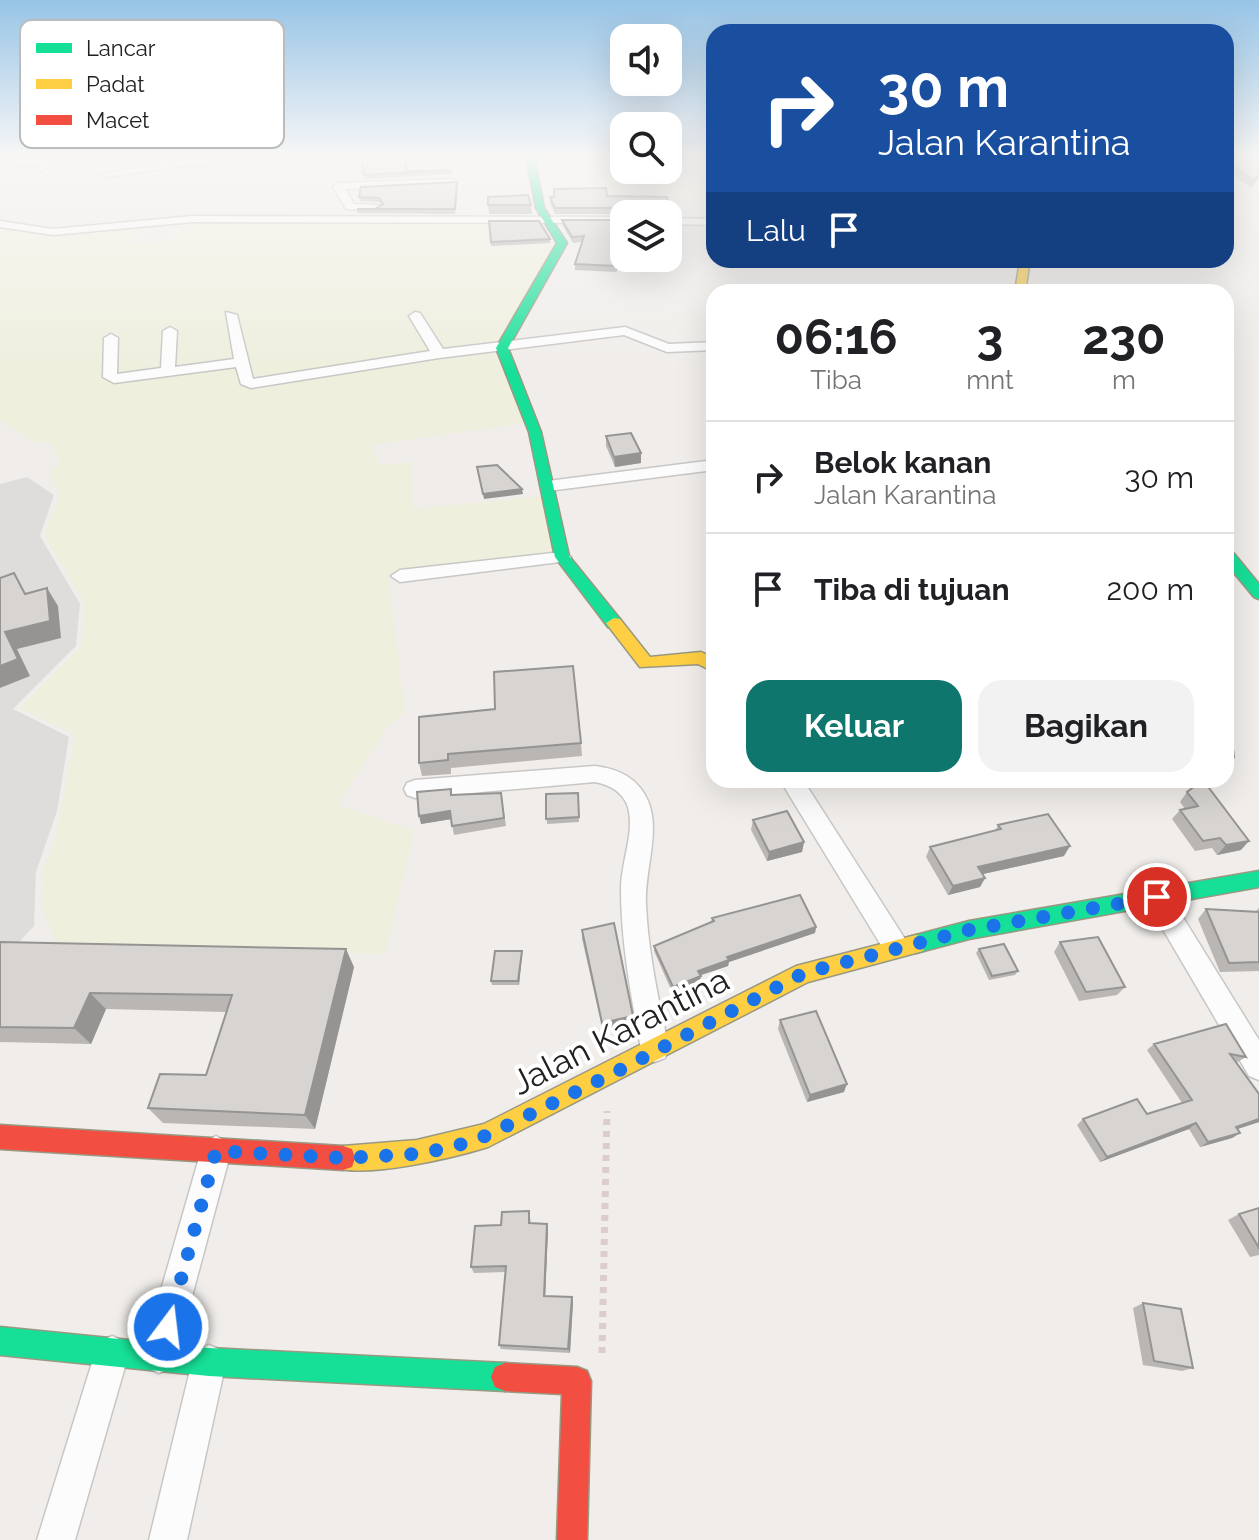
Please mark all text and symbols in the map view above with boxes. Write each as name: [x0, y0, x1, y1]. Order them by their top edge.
legend: [20, 20, 284, 148]
map controls: [610, 24, 682, 272]
button: sound: [610, 24, 682, 96]
text: Lancar: [86, 35, 156, 61]
text: 30 m: [878, 54, 1009, 120]
icon: right: [746, 56, 850, 160]
text: Padat: [86, 71, 145, 97]
text: Macet: [86, 107, 150, 133]
button: search: [610, 112, 682, 184]
text: Jalan Karantina: [878, 121, 1131, 163]
button: layers: [610, 200, 682, 272]
icon: arrive: [822, 208, 866, 252]
text: Lalu: [746, 213, 806, 248]
text: 06:16: [774, 309, 898, 365]
text: 3: [977, 309, 1003, 365]
text: 230: [1082, 309, 1166, 365]
text: Tiba: [810, 365, 862, 395]
text: mnt: [966, 365, 1014, 395]
text: m: [1112, 365, 1136, 395]
text: Belok kanan: [814, 445, 991, 480]
icon: right: [746, 455, 790, 499]
text: 30 m: [1124, 460, 1194, 495]
text: Jalan Karantina: [814, 480, 996, 510]
icon: arrive: [746, 567, 790, 611]
text: Tiba di tujuan: [814, 572, 1010, 607]
text: 200 m: [1106, 572, 1194, 607]
button: Keluar: [746, 680, 962, 772]
button: Bagikan: [978, 680, 1194, 772]
pin: [1123, 863, 1191, 931]
icon: arrive: [1135, 875, 1179, 919]
street label: Jalan Karantina: [505, 959, 735, 1103]
position arrow: [126, 1285, 210, 1369]

